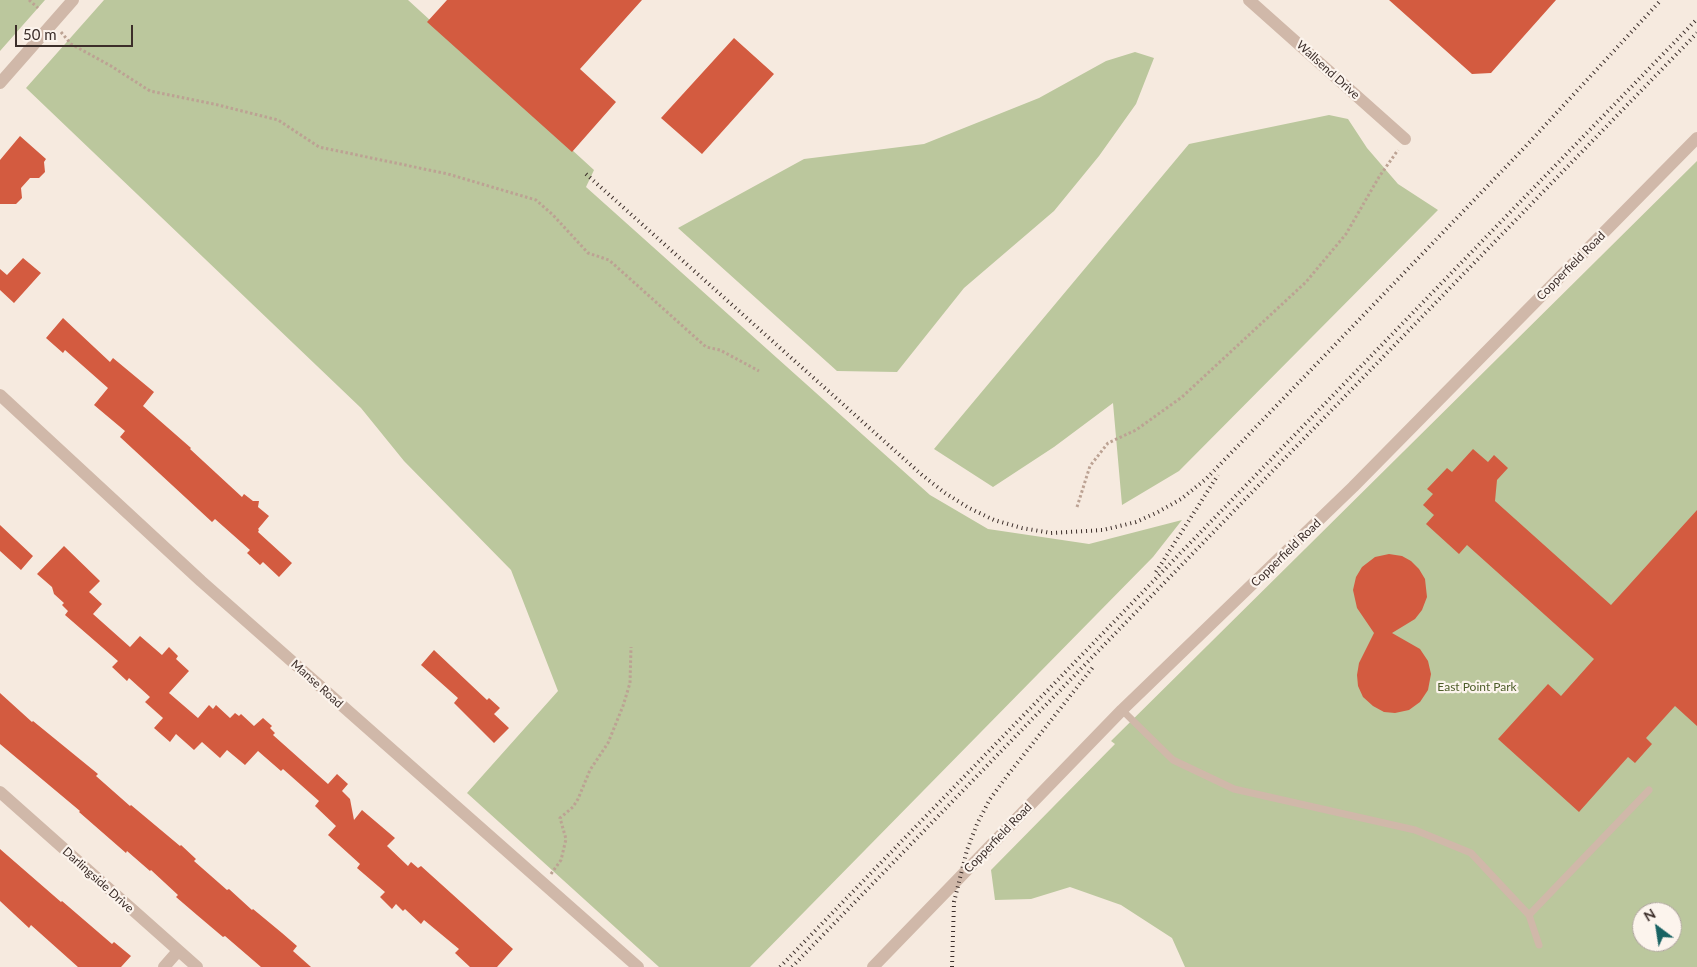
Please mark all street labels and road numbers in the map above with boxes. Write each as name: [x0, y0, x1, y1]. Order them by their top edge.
street label: Wallsend Drive: [1293, 38, 1363, 102]
street label: Copperfield Road: [1534, 229, 1608, 303]
street label: Copperfield Road: [1248, 516, 1324, 590]
street label: Manse Road: [288, 657, 346, 711]
street label: Copperfield Road: [961, 800, 1035, 876]
street label: Darlingside Drive: [59, 844, 137, 916]

